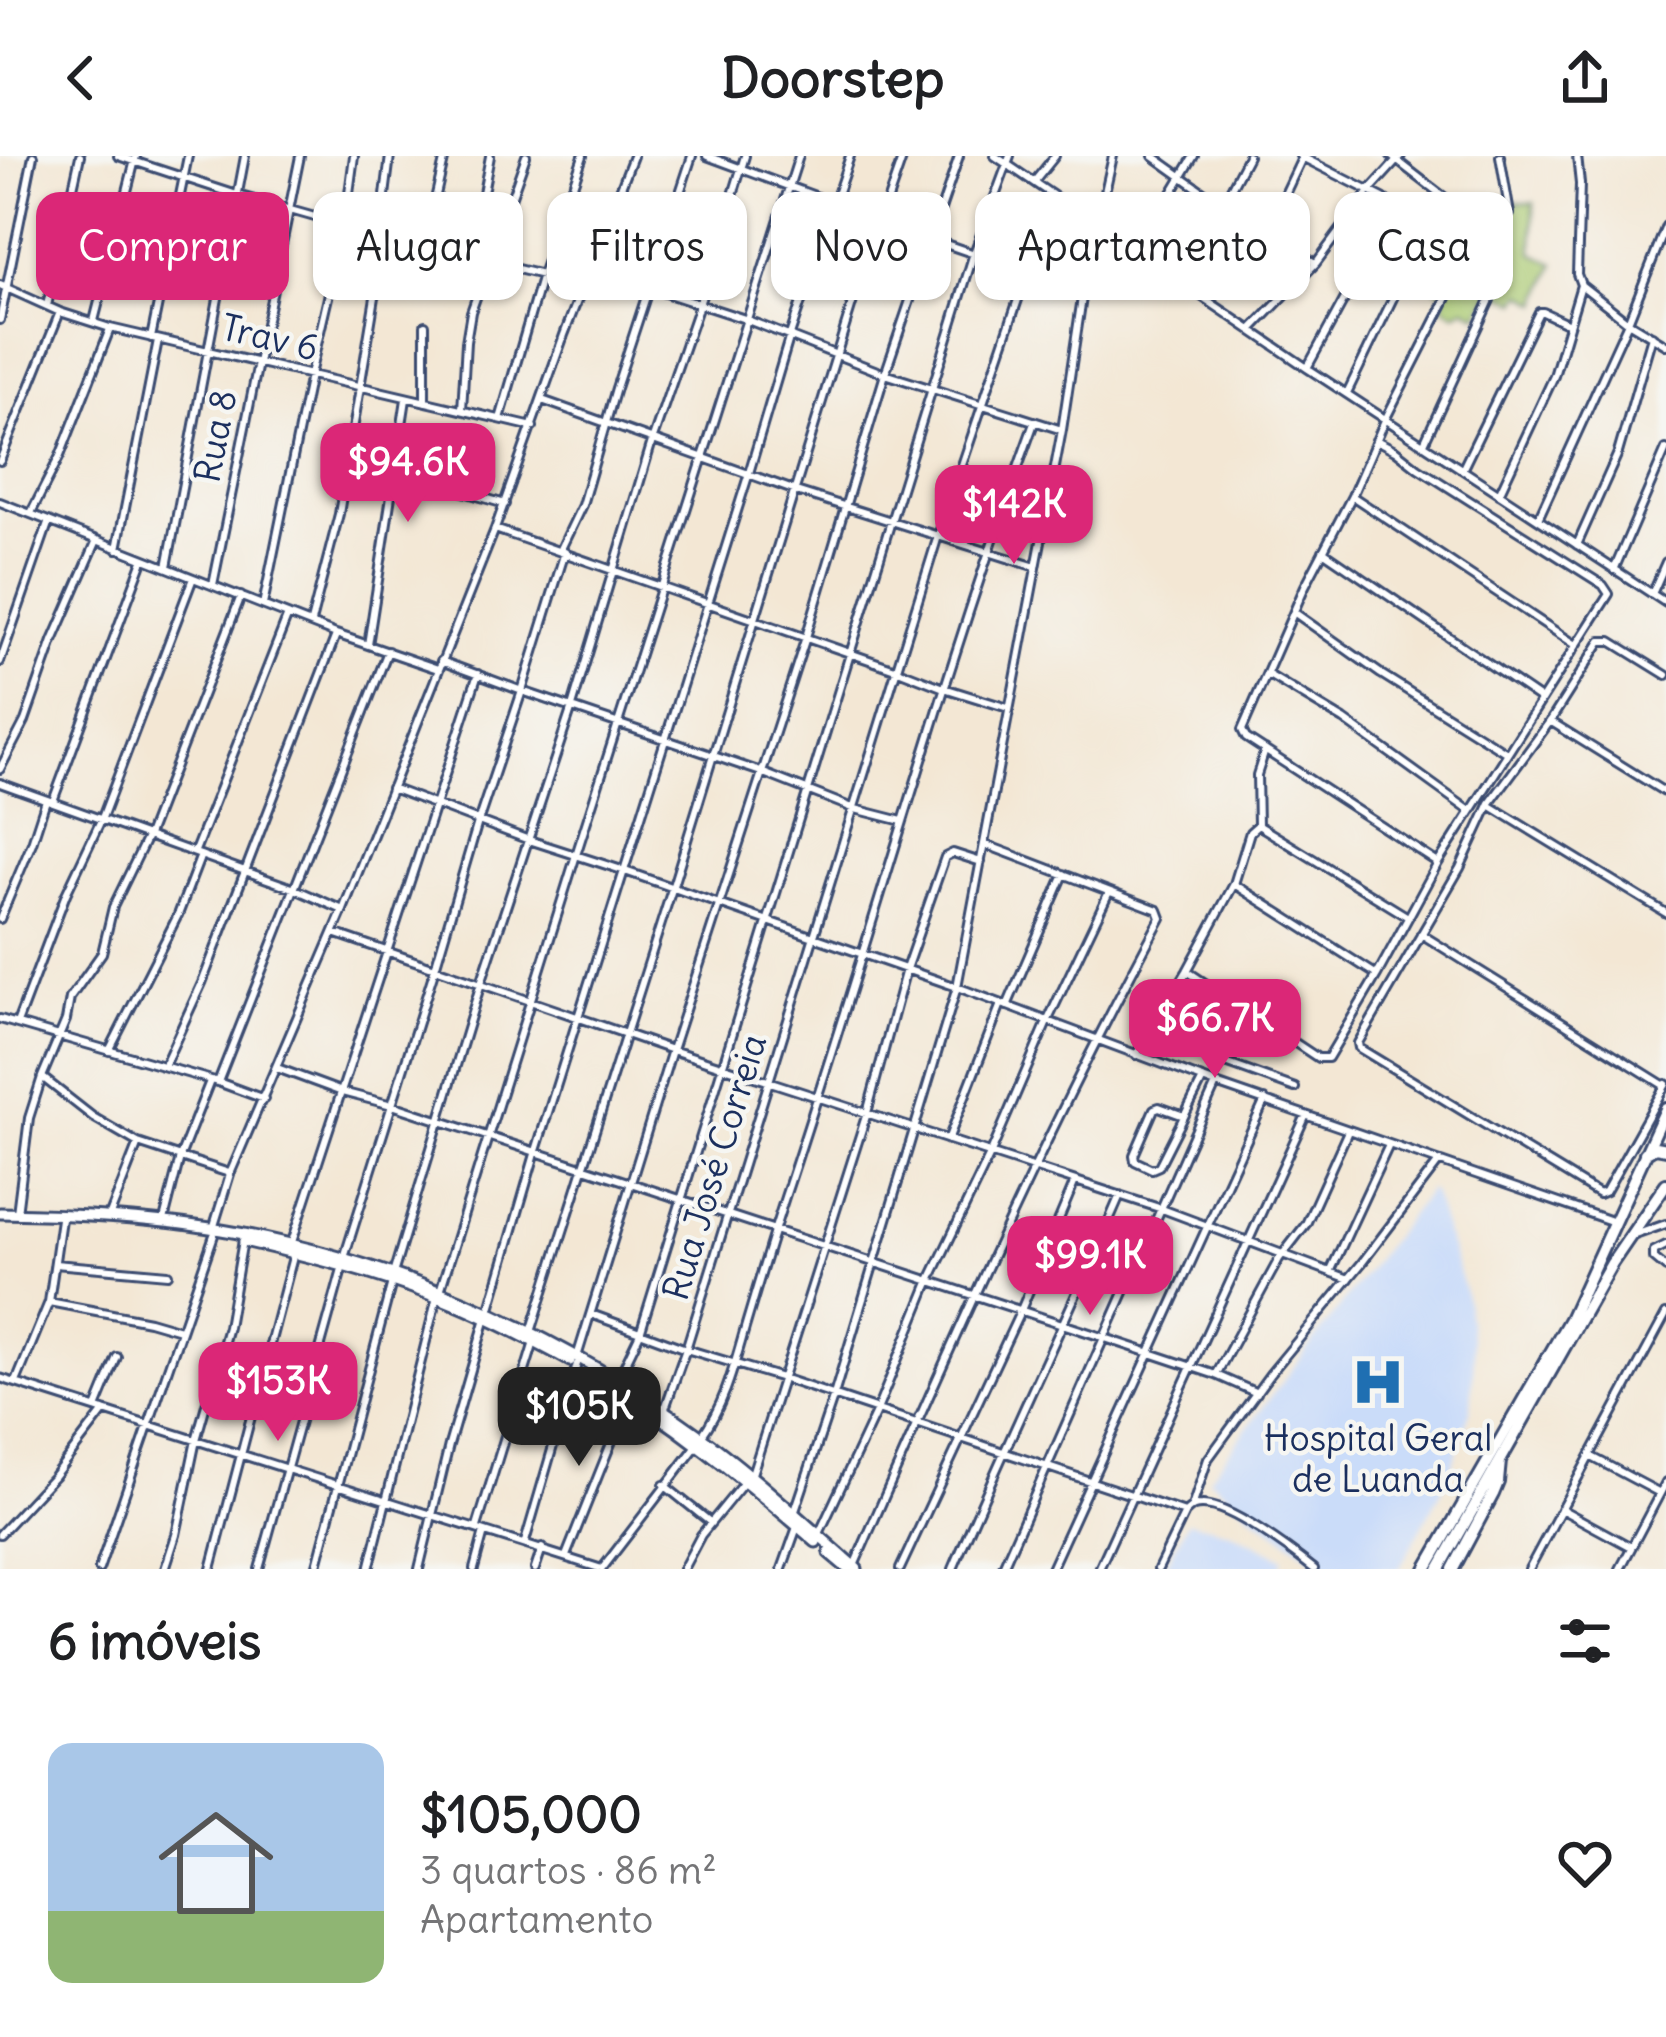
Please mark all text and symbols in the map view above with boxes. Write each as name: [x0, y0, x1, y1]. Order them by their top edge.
text: Doorstep: [721, 44, 945, 112]
icon: back: [48, 45, 114, 111]
icon: share: [1552, 45, 1618, 111]
chip: Comprar: [36, 192, 289, 300]
chip: Alugar: [313, 192, 523, 300]
chip: Filtros: [547, 192, 747, 300]
chip: Novo: [771, 192, 951, 300]
chip: Apartamento: [975, 192, 1310, 300]
chip: Casa: [1334, 192, 1513, 300]
street label: Trav 6: [217, 305, 323, 370]
street label: Rua 8: [184, 386, 246, 486]
pin: $94.6K: [310, 423, 506, 525]
text: $94.6K: [347, 437, 469, 486]
pin: $142K: [930, 465, 1098, 567]
text: $142K: [962, 479, 1066, 528]
pin: $66.7K: [1117, 979, 1313, 1081]
text: $66.7K: [1156, 993, 1274, 1042]
street label: Rua José Correia: [653, 1029, 776, 1305]
pin: $99.1K: [992, 1216, 1188, 1318]
text: $99.1K: [1034, 1230, 1146, 1279]
pin: $153K: [194, 1342, 362, 1444]
hospital icon: Hospital Geral de Luanda: [1349, 1353, 1407, 1411]
text: $153K: [225, 1356, 331, 1405]
pin: $105K: [495, 1367, 663, 1469]
text: $105K: [525, 1381, 633, 1430]
place label: Hospital Geral de Luanda: [1264, 1416, 1492, 1502]
icon: filters: [1552, 1608, 1618, 1674]
text: 6 imóveis: [48, 1609, 261, 1673]
text: $105,000: [420, 1782, 642, 1846]
icon: home: [144, 1791, 288, 1935]
icon: heart: [1552, 1830, 1618, 1896]
text: 3 quartos · 86 m²: [420, 1846, 717, 1895]
text: Apartamento: [420, 1895, 653, 1944]

